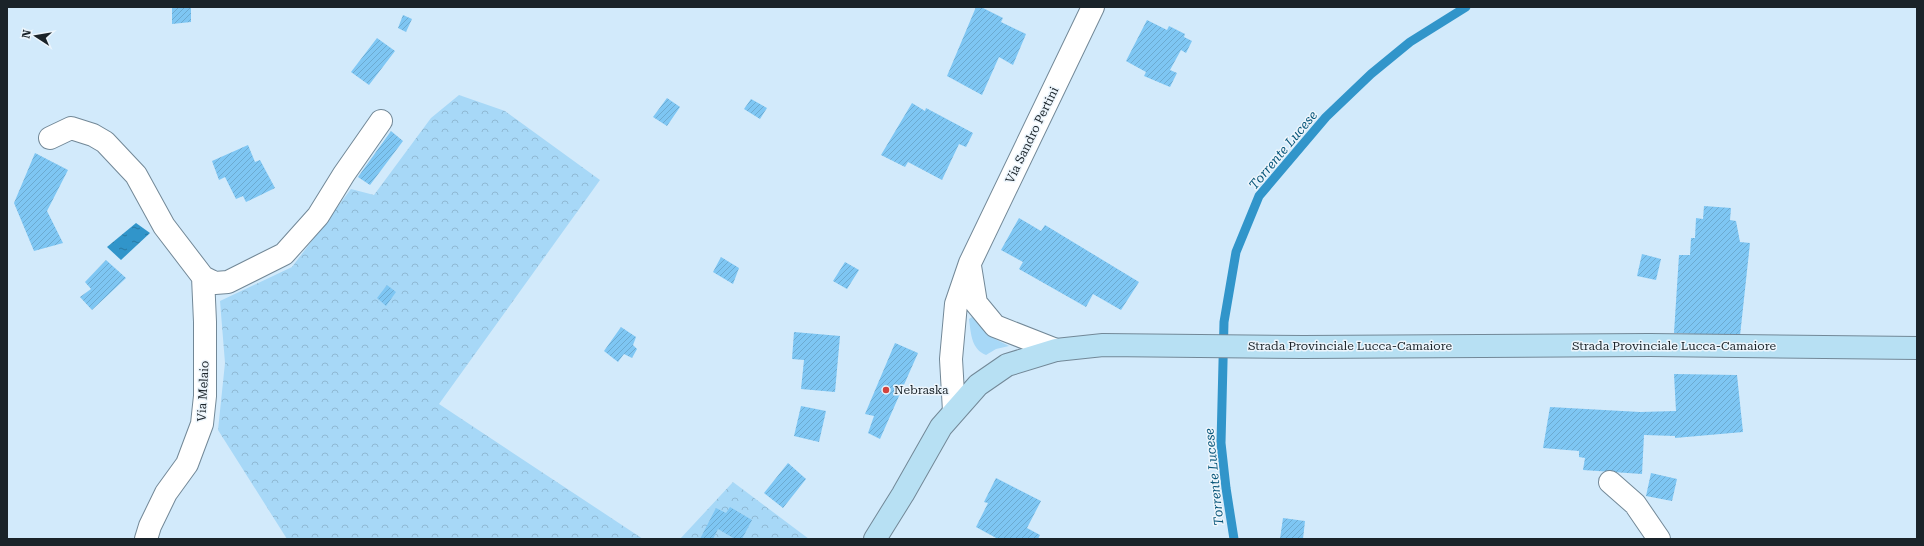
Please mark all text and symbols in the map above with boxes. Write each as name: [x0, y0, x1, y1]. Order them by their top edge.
north arrow: [16, 16, 56, 56]
text: N: [19, 28, 34, 40]
street label: Via Sandro Pertini: [1003, 84, 1061, 185]
water label: Torrente Lucese: [1246, 107, 1320, 192]
street label: Strada Provinciale Lucca-Camaiore: [1248, 339, 1452, 353]
street label: Strada Provinciale Lucca-Camaiore: [1572, 339, 1776, 353]
street label: Via Melaio: [194, 360, 212, 422]
place label: Nebraska: [894, 383, 949, 397]
marker: Nebraska: [881, 385, 891, 395]
water label: Torrente Lucese: [1201, 427, 1227, 526]

